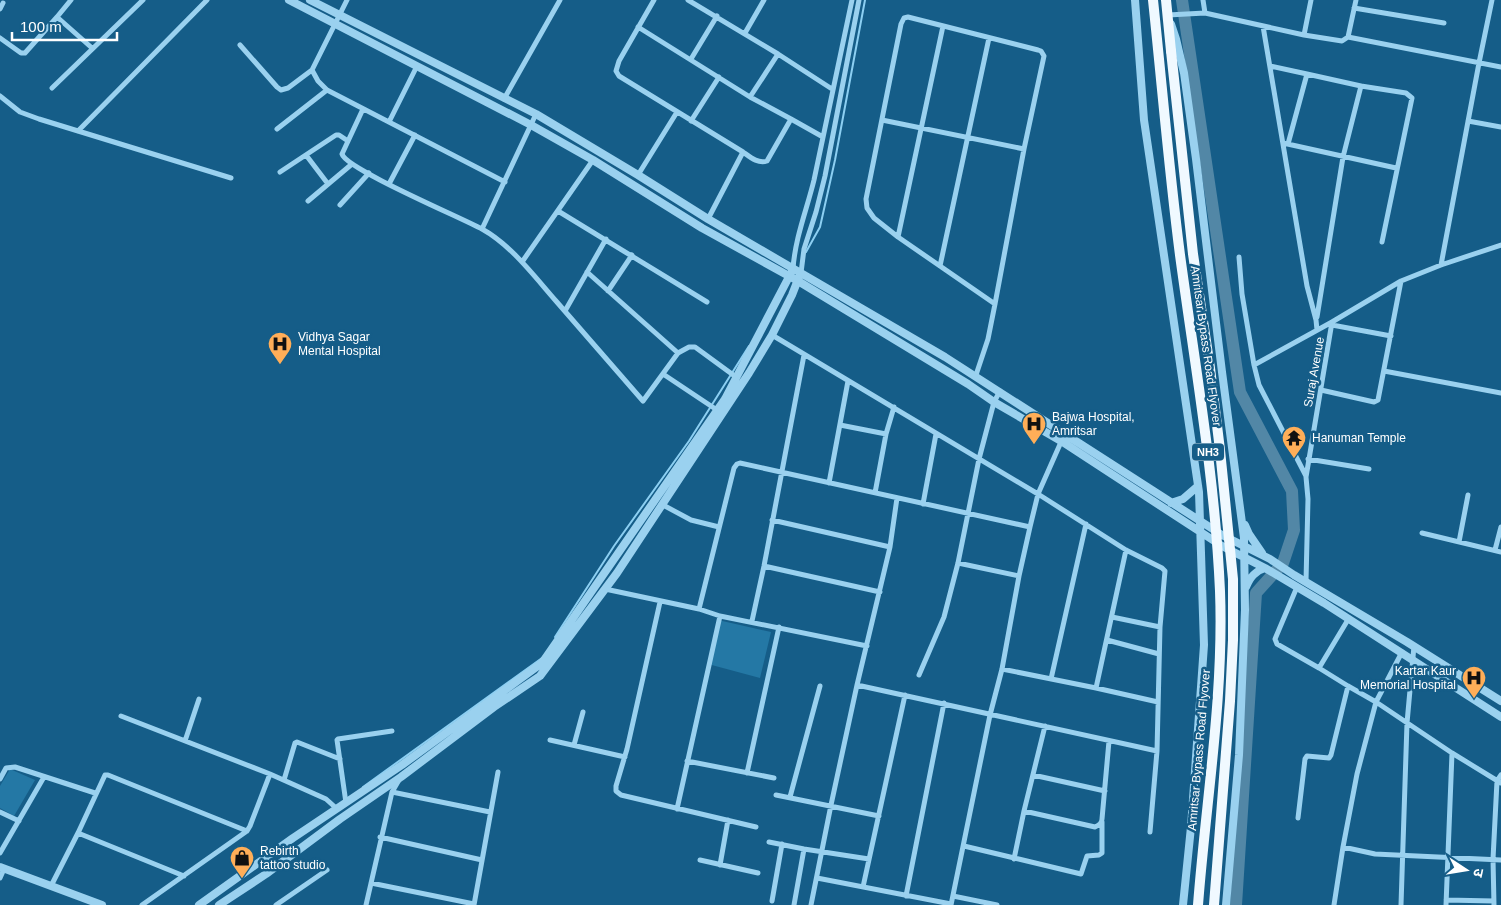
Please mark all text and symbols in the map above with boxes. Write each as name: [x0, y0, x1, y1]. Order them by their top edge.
scale bar: [12, 10, 118, 42]
text: 100 m: [20, 18, 62, 35]
street label: Amritsar Bypass Road Flyover: [1188, 265, 1224, 427]
place label: Vidhya Sagar Mental Hospital: [298, 330, 381, 358]
hospital icon: Vidhya Sagar Mental Hospital: [267, 331, 293, 365]
street label: Suraj Avenue: [1301, 335, 1327, 408]
place label: Bajwa Hospital, Amritsar: [1052, 410, 1135, 438]
hospital icon: Bajwa Hospital, Amritsar: [1021, 411, 1047, 445]
temple icon: Hanuman Temple: [1281, 425, 1307, 459]
place label: Hanuman Temple: [1312, 431, 1406, 445]
road number: NH3: [1192, 444, 1224, 461]
place label: Kartar Kaur Memorial Hospital: [1360, 664, 1456, 692]
hospital icon: Kartar Kaur Memorial Hospital: [1461, 665, 1487, 699]
street label: Amritsar Bypass Road Flyover: [1185, 669, 1213, 831]
place label: Rebirth tattoo studio: [260, 844, 326, 872]
shop icon: Rebirth tattoo studio: [229, 845, 255, 879]
north arrow: [1441, 845, 1491, 895]
text: उ: [1470, 867, 1487, 879]

